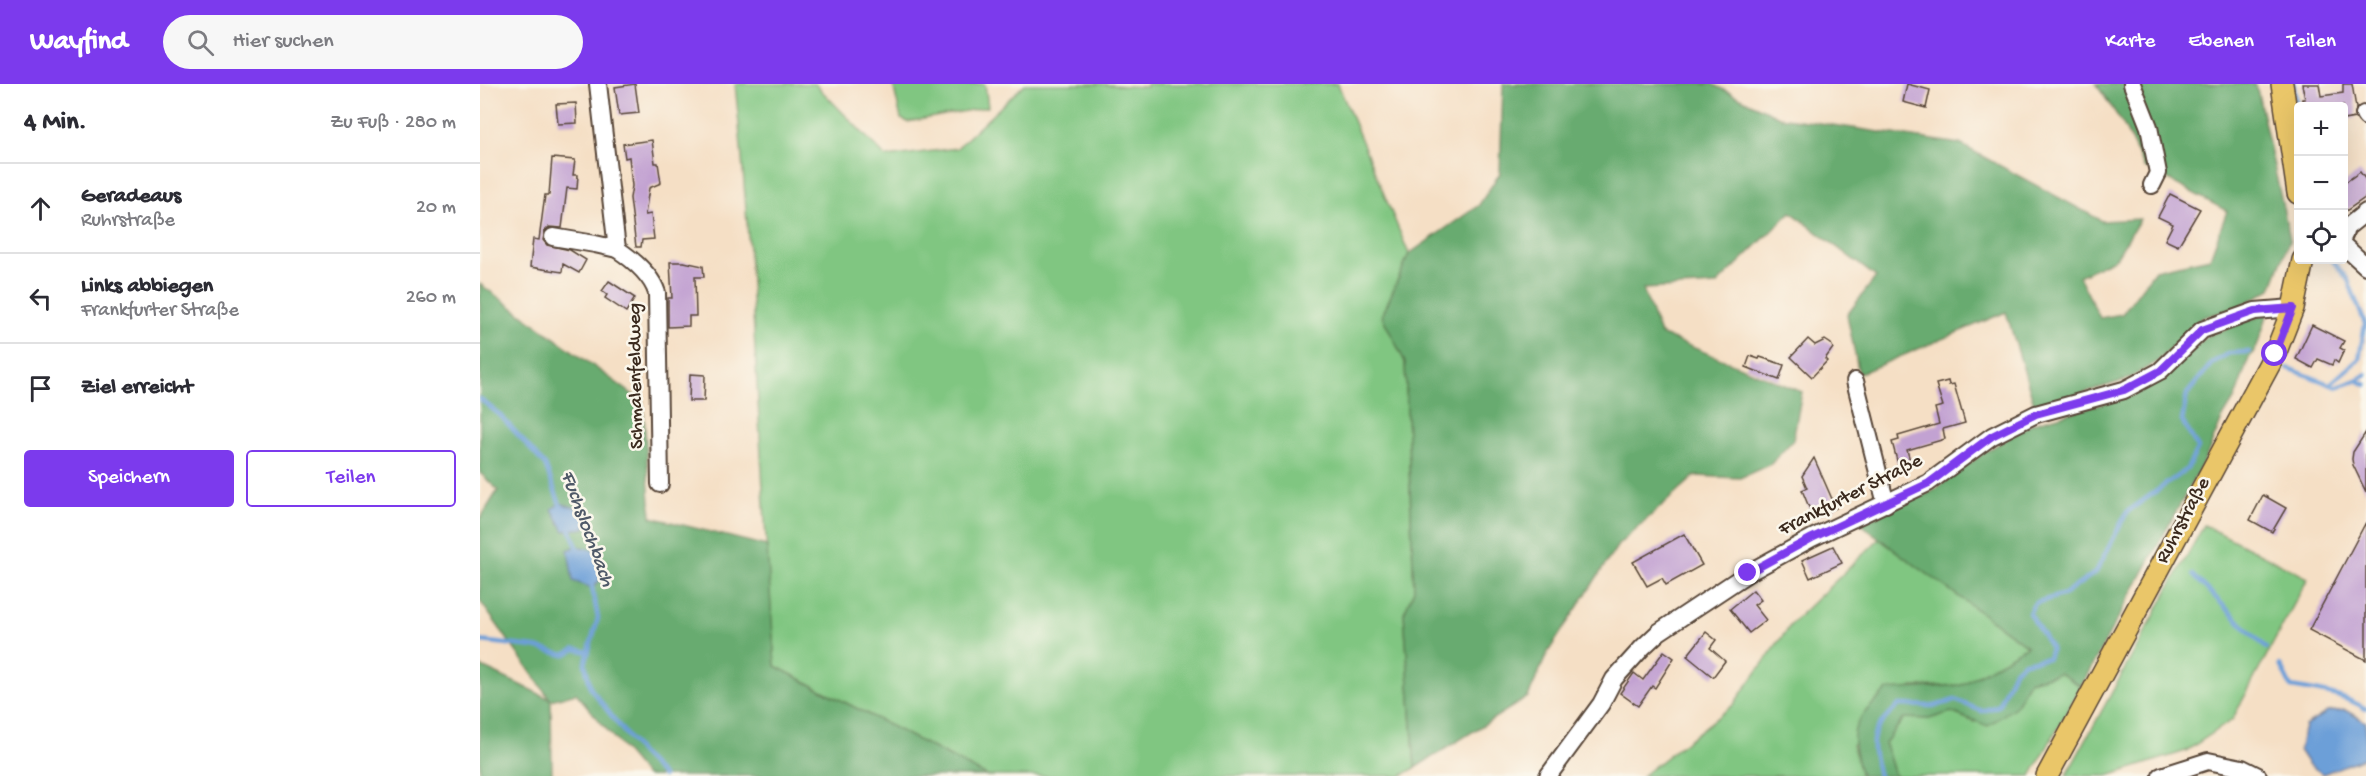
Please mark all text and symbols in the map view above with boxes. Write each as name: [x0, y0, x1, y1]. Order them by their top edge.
search box: [163, 15, 583, 69]
text: Wayfind: [30, 26, 127, 59]
icon: search: [184, 26, 217, 59]
text: Hier suchen: [232, 29, 334, 55]
text: Karte: [2105, 30, 2155, 55]
text: Ebenen: [2188, 30, 2254, 55]
text: Teilen: [2287, 30, 2336, 55]
map controls: [2294, 102, 2348, 264]
button: +: [2294, 102, 2348, 156]
text: 4 Min.: [24, 108, 87, 139]
text: Zu Fuß · 280 m: [330, 112, 456, 135]
button: −: [2294, 156, 2348, 210]
text: Geradeaus: [81, 184, 181, 210]
icon: ahead: [24, 192, 57, 225]
text: 20 m: [416, 197, 456, 220]
text: Ruhrstraße: [81, 210, 175, 233]
button: locate: [2294, 210, 2348, 264]
text: Links abbiegen: [81, 274, 213, 300]
icon: left: [24, 282, 57, 315]
text: 260 m: [406, 287, 456, 310]
text: Frankfurter Straße: [81, 300, 239, 323]
street label: Schmalenfeldweg: [624, 303, 650, 449]
route start: [2261, 340, 2287, 366]
icon: arrive: [24, 372, 57, 405]
text: Ziel erreicht: [81, 375, 193, 401]
button: Speichern: [24, 450, 234, 507]
button: Teilen: [246, 450, 456, 507]
street label: Frankfurter Straße: [1775, 450, 1927, 543]
water label: Fuchslochbach: [553, 467, 619, 591]
street label: Ruhrstraße: [2152, 474, 2217, 568]
route end: [1734, 559, 1760, 585]

